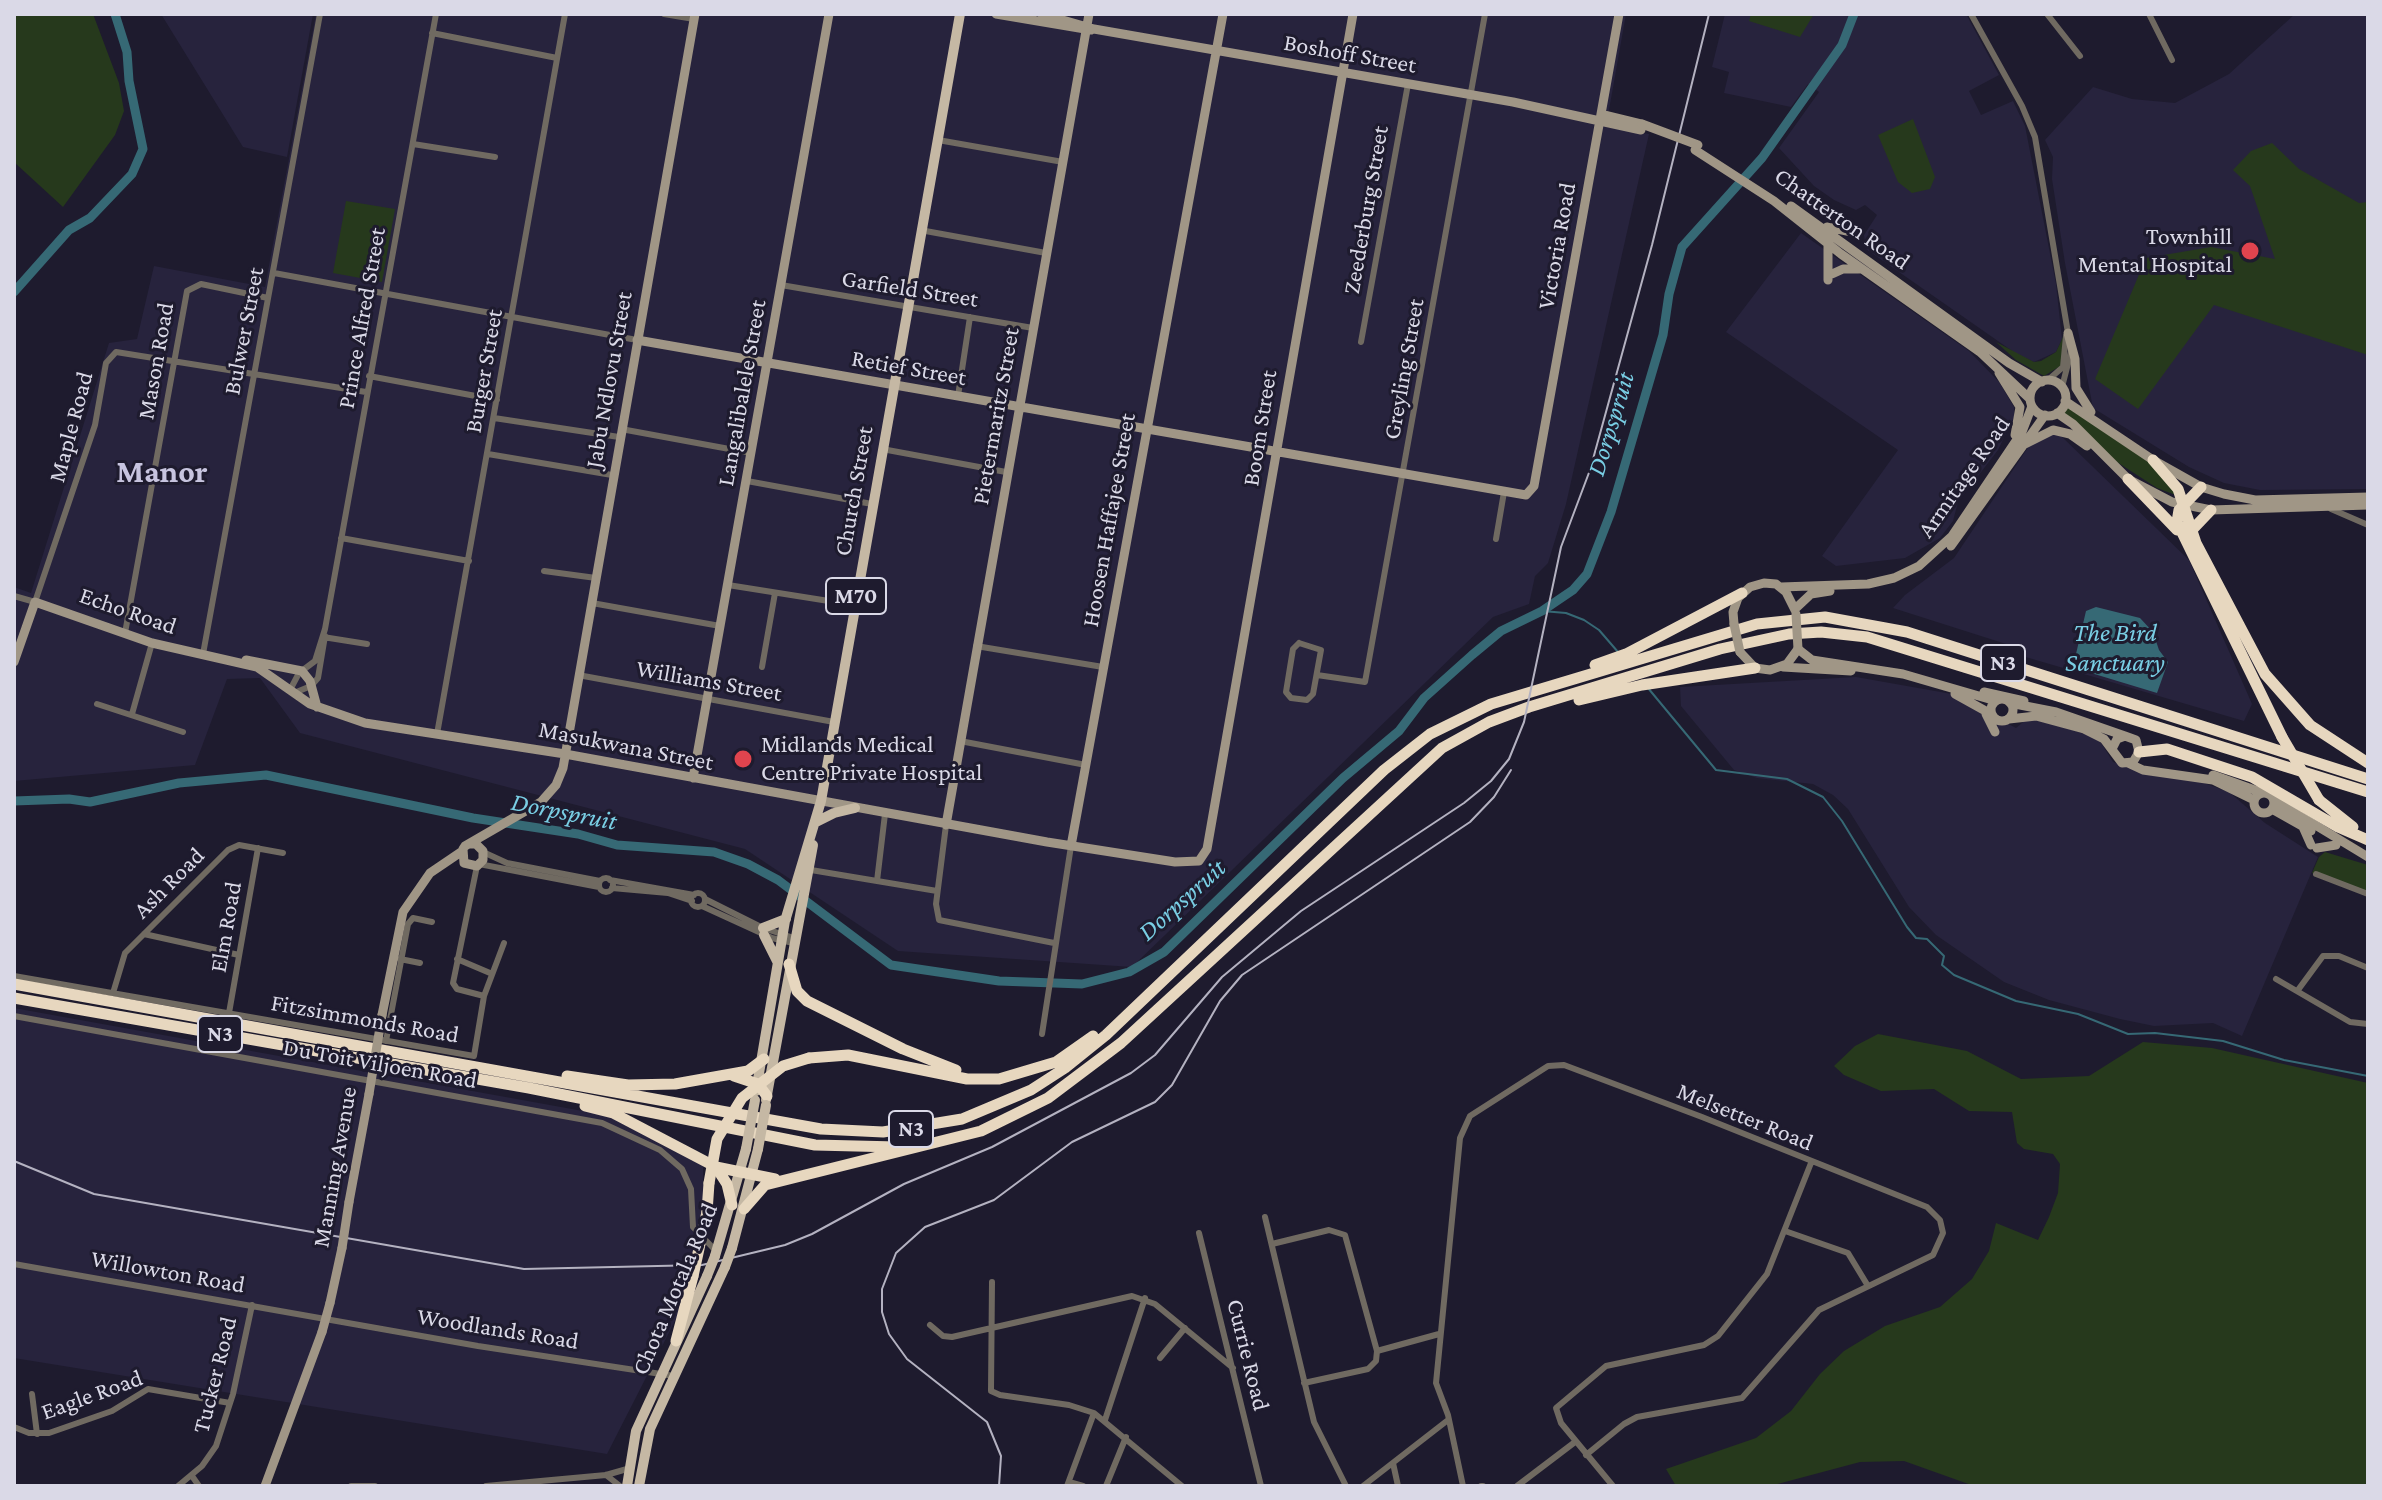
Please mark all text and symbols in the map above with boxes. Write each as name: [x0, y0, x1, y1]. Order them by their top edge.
street label: Boshoff Street: [1281, 28, 1419, 80]
street label: Zeederburg Street: [1337, 123, 1395, 297]
street label: Chatterton Road: [1769, 162, 1915, 276]
street label: Victoria Road: [1532, 180, 1582, 312]
place label: Townhill Mental Hospital: [2078, 223, 2232, 279]
street label: Prince Alfred Street: [332, 225, 392, 411]
marker: Townhill Mental Hospital: [2239, 240, 2261, 262]
street label: Garfield Street: [840, 264, 980, 314]
street label: Bulwer Street: [218, 265, 270, 397]
street label: Jabu Ndlovu Street: [579, 289, 639, 471]
street label: Greyling Street: [1377, 296, 1431, 442]
street label: Langalibalele Street: [711, 297, 773, 489]
street label: Mason Road: [132, 300, 180, 422]
street label: Burger Street: [459, 307, 509, 435]
street label: Pietermaritz Street: [966, 325, 1026, 507]
street label: Retief Street: [849, 344, 969, 392]
street label: Maple Road: [42, 368, 100, 486]
street label: Boom Street: [1237, 368, 1283, 488]
water label: Dorpspruit: [1580, 368, 1642, 480]
street label: Hoosen Haffajee Street: [1076, 411, 1142, 629]
street label: Armitage Road: [1912, 411, 2016, 543]
street label: Church Street: [828, 424, 880, 558]
district label: Manor: [116, 453, 208, 491]
road number: M70: [826, 578, 886, 614]
street label: Echo Road: [76, 581, 180, 641]
water label: The Bird Sanctuary: [2065, 617, 2165, 678]
road number: N3: [1981, 645, 2025, 681]
street label: Williams Street: [634, 654, 784, 708]
street label: Masukwana Street: [536, 715, 716, 777]
place label: Midlands Medical Centre Private Hospital: [761, 731, 982, 787]
marker: Midlands Medical Centre Private Hospital: [732, 748, 754, 770]
water label: Dorpspruit: [509, 786, 619, 838]
street label: Ash Road: [127, 841, 211, 925]
water label: Dorpspruit: [1132, 853, 1232, 947]
street label: Elm Road: [204, 879, 248, 975]
street label: Fitzsimmonds Road: [269, 988, 461, 1050]
road number: N3: [198, 1016, 242, 1052]
street label: Du Toit Viljoen Road: [281, 1033, 479, 1095]
street label: Melsetter Road: [1673, 1077, 1817, 1157]
street label: Manning Avenue: [307, 1084, 363, 1250]
road number: N3: [889, 1111, 933, 1147]
street label: Chota Motala Road: [626, 1199, 724, 1379]
street label: Willowton Road: [89, 1244, 247, 1300]
street label: Currie Road: [1220, 1296, 1276, 1414]
street label: Woodlands Road: [415, 1302, 581, 1356]
street label: Tucker Road: [187, 1314, 243, 1436]
street label: Eagle Road: [37, 1363, 147, 1427]

